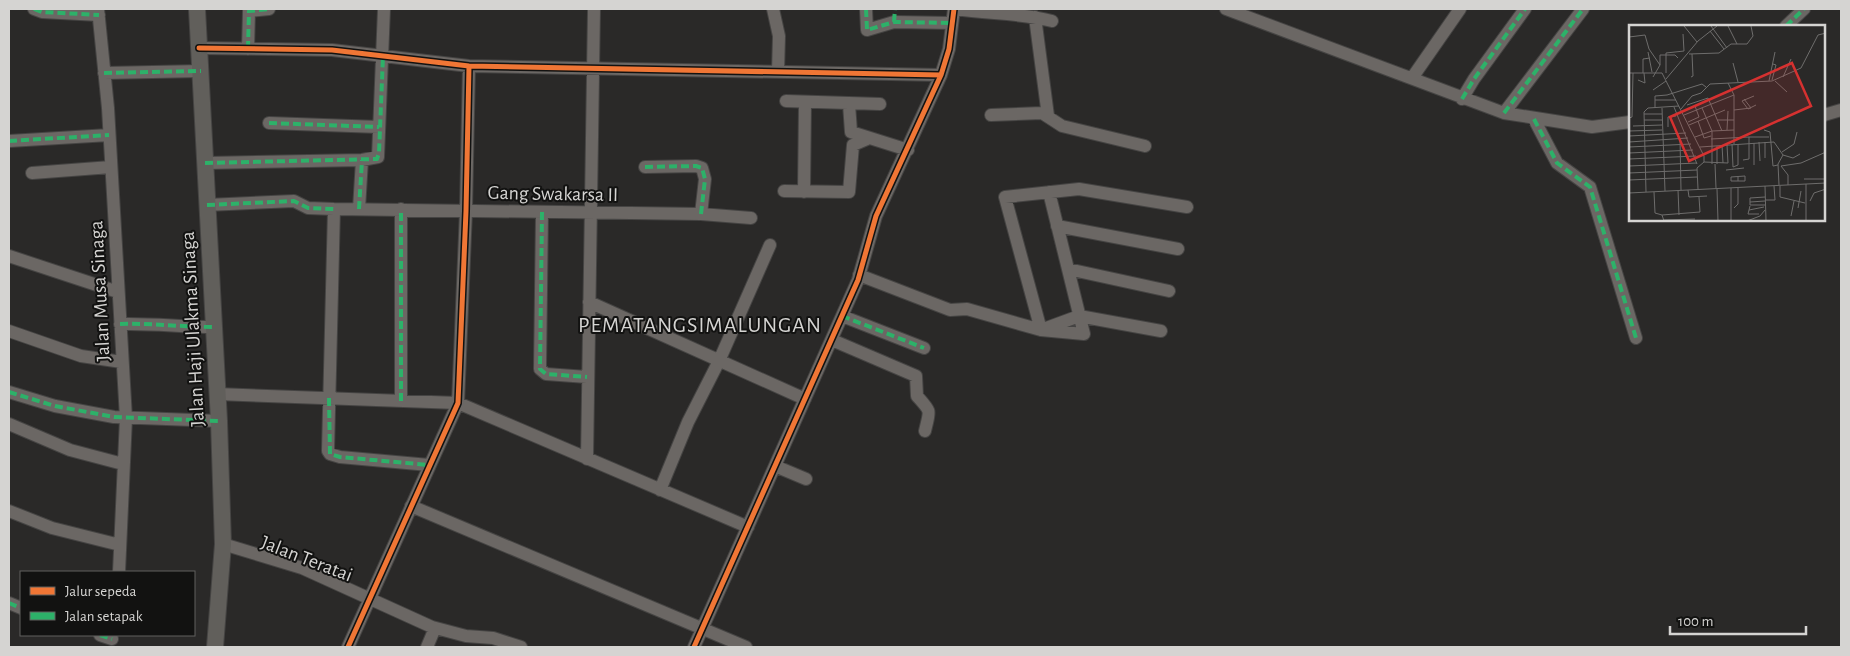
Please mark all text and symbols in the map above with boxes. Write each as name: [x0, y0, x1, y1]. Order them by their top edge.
inset map: [1629, 25, 1825, 221]
street label: Gang Swakarsa II: [488, 183, 618, 205]
street label: Jalan Musa Sinaga: [86, 220, 114, 362]
street label: Jalan Haji Ulakma Sinaga: [178, 231, 208, 427]
district label: PEMATANGSIMALUNGAN: [578, 314, 822, 336]
street label: Jalan Teratai: [258, 532, 355, 586]
legend: [20, 571, 195, 636]
text: Jalur sepeda: [65, 584, 137, 599]
scale bar: [1670, 604, 1806, 636]
text: Jalan setapak: [65, 609, 143, 624]
text: 100 m: [1678, 614, 1713, 629]

